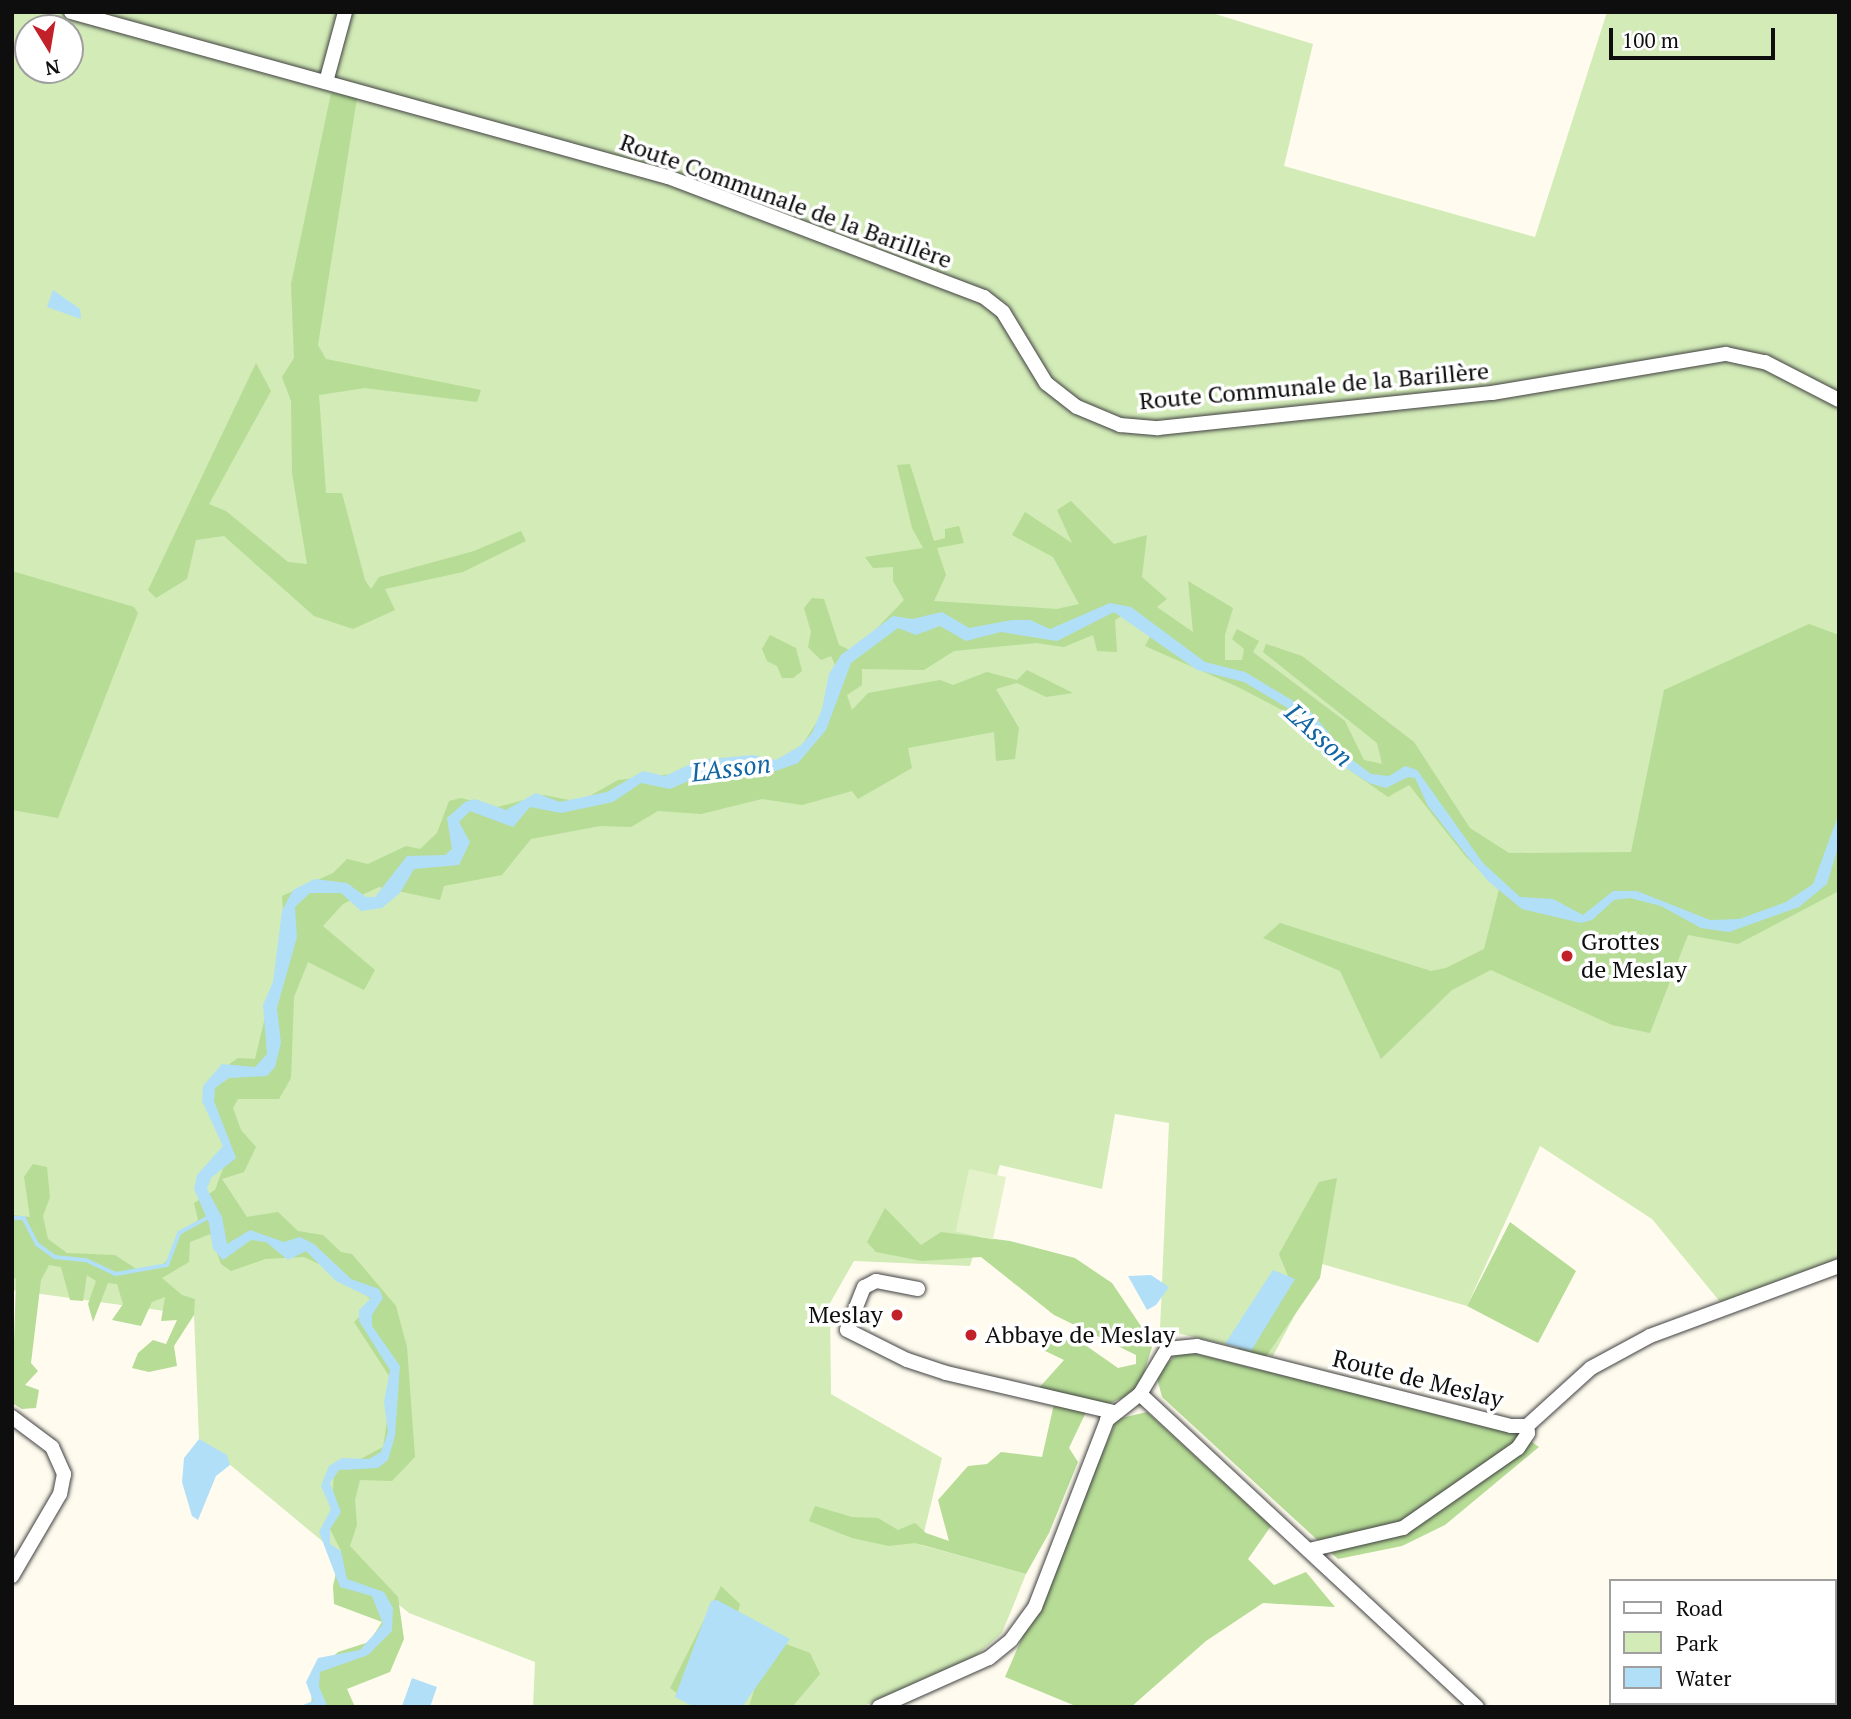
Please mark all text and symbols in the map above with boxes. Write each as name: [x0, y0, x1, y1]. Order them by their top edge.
north arrow: [14, 14, 84, 84]
scale bar: [1613, 14, 1779, 58]
text: 100 m: [1622, 26, 1679, 54]
text: N: [43, 54, 62, 82]
street label: Route Communale de la Barillère: [616, 127, 956, 275]
street label: Route Communale de la Barillère: [1138, 356, 1490, 416]
water label: L'Asson: [1279, 697, 1359, 773]
water label: L'Asson: [690, 748, 772, 788]
place label: Grottes de Meslay: [1581, 928, 1687, 984]
marker: Grottes de Meslay: [1559, 948, 1575, 964]
place label: Meslay: [808, 1301, 883, 1329]
marker: Meslay: [889, 1307, 905, 1323]
place label: Abbaye de Meslay: [985, 1321, 1175, 1349]
marker: Abbaye de Meslay: [963, 1327, 979, 1343]
street label: Route de Meslay: [1330, 1344, 1506, 1414]
legend: [1610, 1579, 1837, 1705]
text: Road: [1676, 1594, 1723, 1622]
text: Park: [1676, 1629, 1718, 1657]
text: Water: [1676, 1664, 1731, 1692]

